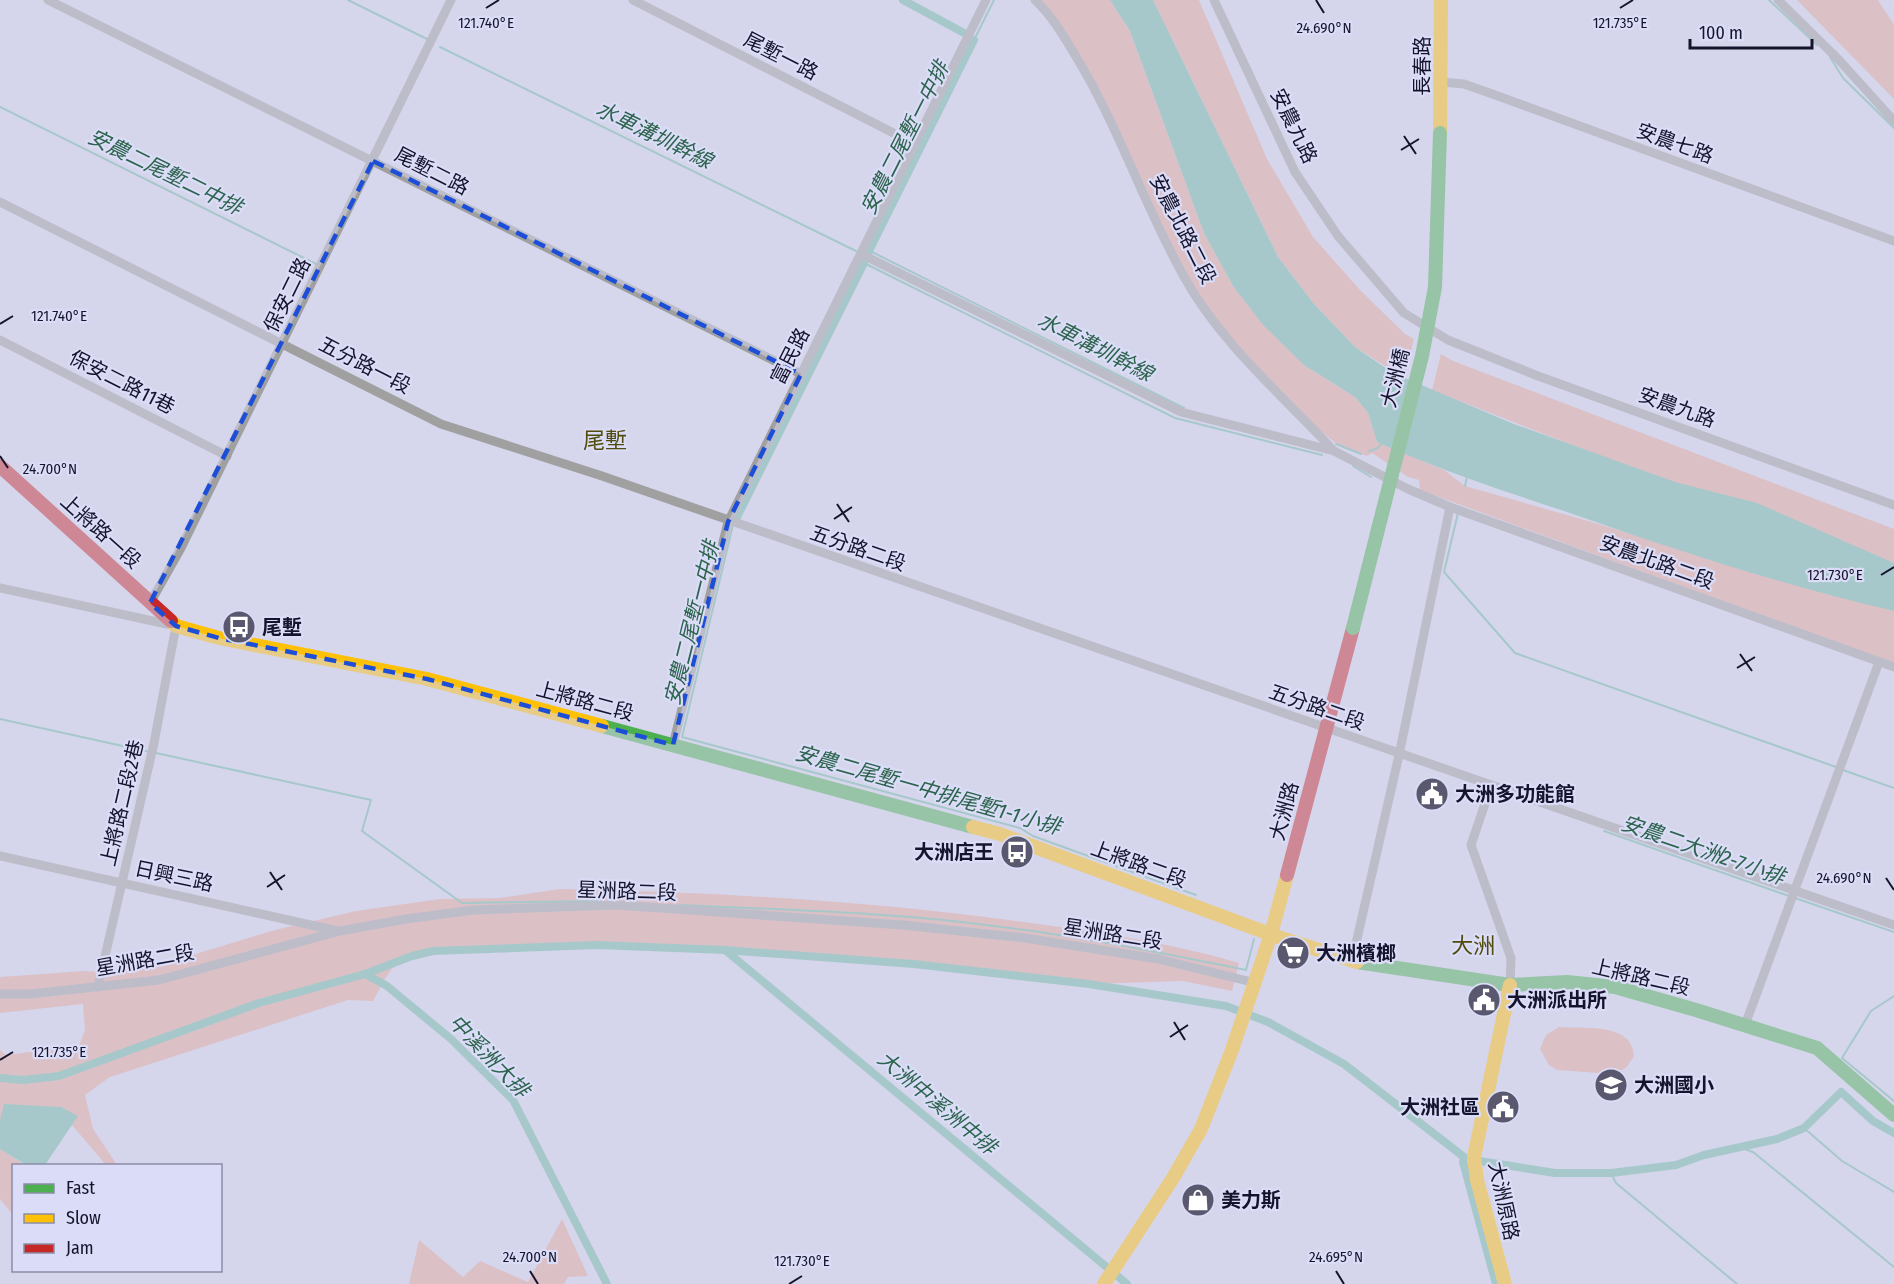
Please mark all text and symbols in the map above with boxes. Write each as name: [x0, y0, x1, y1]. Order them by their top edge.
scale bar: [1690, 12, 1812, 50]
text: 121.740°E: [458, 14, 514, 32]
text: 121.735°E: [1593, 14, 1647, 32]
text: 24.690°N: [1296, 19, 1352, 37]
text: 100 m: [1699, 22, 1743, 44]
street label: 尾塹一路: [740, 27, 822, 85]
street label: 長春路: [1410, 36, 1434, 96]
water label: 安農二尾塹一中排: [855, 55, 956, 219]
street label: 安農九路: [1266, 85, 1322, 167]
water label: 水車溝圳幹線: [592, 96, 718, 175]
street label: 安農七路: [1633, 118, 1717, 168]
water label: 安農二尾塹二中排: [84, 123, 249, 222]
street label: 尾塹二路: [391, 142, 473, 200]
street label: 安農北路二段: [1145, 170, 1221, 288]
street label: 保安二路: [259, 254, 315, 336]
text: 121.740°E: [31, 307, 87, 325]
water label: 水車溝圳幹線: [1033, 307, 1159, 388]
street label: 富民路: [766, 324, 814, 388]
street label: 五分路一段: [315, 332, 415, 398]
street label: 保安二路11巷: [65, 345, 179, 419]
street label: 大洲橋: [1376, 346, 1414, 410]
street label: 安農九路: [1635, 382, 1719, 432]
district label: 尾塹: [583, 427, 627, 454]
text: 24.700°N: [23, 460, 77, 478]
street label: 上將路一段: [56, 489, 146, 573]
street label: 五分路二段: [807, 520, 909, 576]
street label: 安農北路二段: [1597, 530, 1717, 594]
water label: 安農二尾塹一中排: [659, 535, 726, 708]
text: 121.730°E: [1807, 566, 1863, 584]
bus stop icon: 尾塹: [221, 609, 257, 645]
place label: 尾塹: [262, 615, 302, 639]
street label: 上將路二段: [534, 676, 636, 726]
street label: 五分路二段: [1266, 679, 1368, 735]
street label: 上將路二段2巷: [96, 738, 148, 868]
water label: 安農二尾塹一中排尾塹1-1小排: [792, 740, 1066, 841]
public building icon: 大洲多功能館: [1414, 776, 1450, 812]
street label: 大洲路: [1265, 779, 1303, 843]
place label: 大洲多功能館: [1455, 782, 1575, 806]
water label: 安農二大洲2-7小排: [1618, 810, 1791, 891]
bus stop icon: 大洲店王: [999, 834, 1035, 870]
street label: 上將路二段: [1088, 836, 1190, 892]
place label: 大洲店王: [914, 840, 994, 864]
street label: 日興三路: [132, 856, 216, 896]
text: 24.690°N: [1816, 869, 1872, 887]
street label: 星洲路二段: [577, 877, 677, 905]
street label: 星洲路二段: [1062, 914, 1164, 954]
district label: 大洲: [1451, 932, 1495, 959]
supermarket icon: 大洲檳榔: [1275, 935, 1311, 971]
street label: 星洲路二段: [94, 939, 196, 981]
place label: 大洲檳榔: [1316, 941, 1396, 965]
street label: 上將路二段: [1590, 954, 1692, 1000]
public building icon: 大洲派出所: [1466, 982, 1502, 1018]
place label: 大洲派出所: [1507, 988, 1607, 1012]
water label: 中溪洲大排: [443, 1009, 537, 1105]
text: 121.735°E: [32, 1043, 86, 1061]
water label: 大洲中溪洲中排: [872, 1046, 1004, 1162]
school or university icon: 大洲國小: [1593, 1067, 1629, 1103]
place label: 大洲國小: [1634, 1073, 1714, 1097]
public building icon: 大洲社區: [1485, 1089, 1521, 1125]
place label: 大洲社區: [1400, 1095, 1480, 1119]
street label: 大洲原路: [1484, 1159, 1524, 1243]
legend: [12, 1164, 222, 1272]
text: Fast: [66, 1177, 95, 1199]
shop icon: 美力斯: [1180, 1182, 1216, 1218]
place label: 美力斯: [1221, 1188, 1281, 1212]
text: Slow: [66, 1207, 101, 1229]
text: Jam: [66, 1237, 94, 1259]
text: 24.700°N: [503, 1248, 557, 1266]
text: 24.695°N: [1309, 1248, 1363, 1266]
text: 121.730°E: [774, 1252, 830, 1270]

